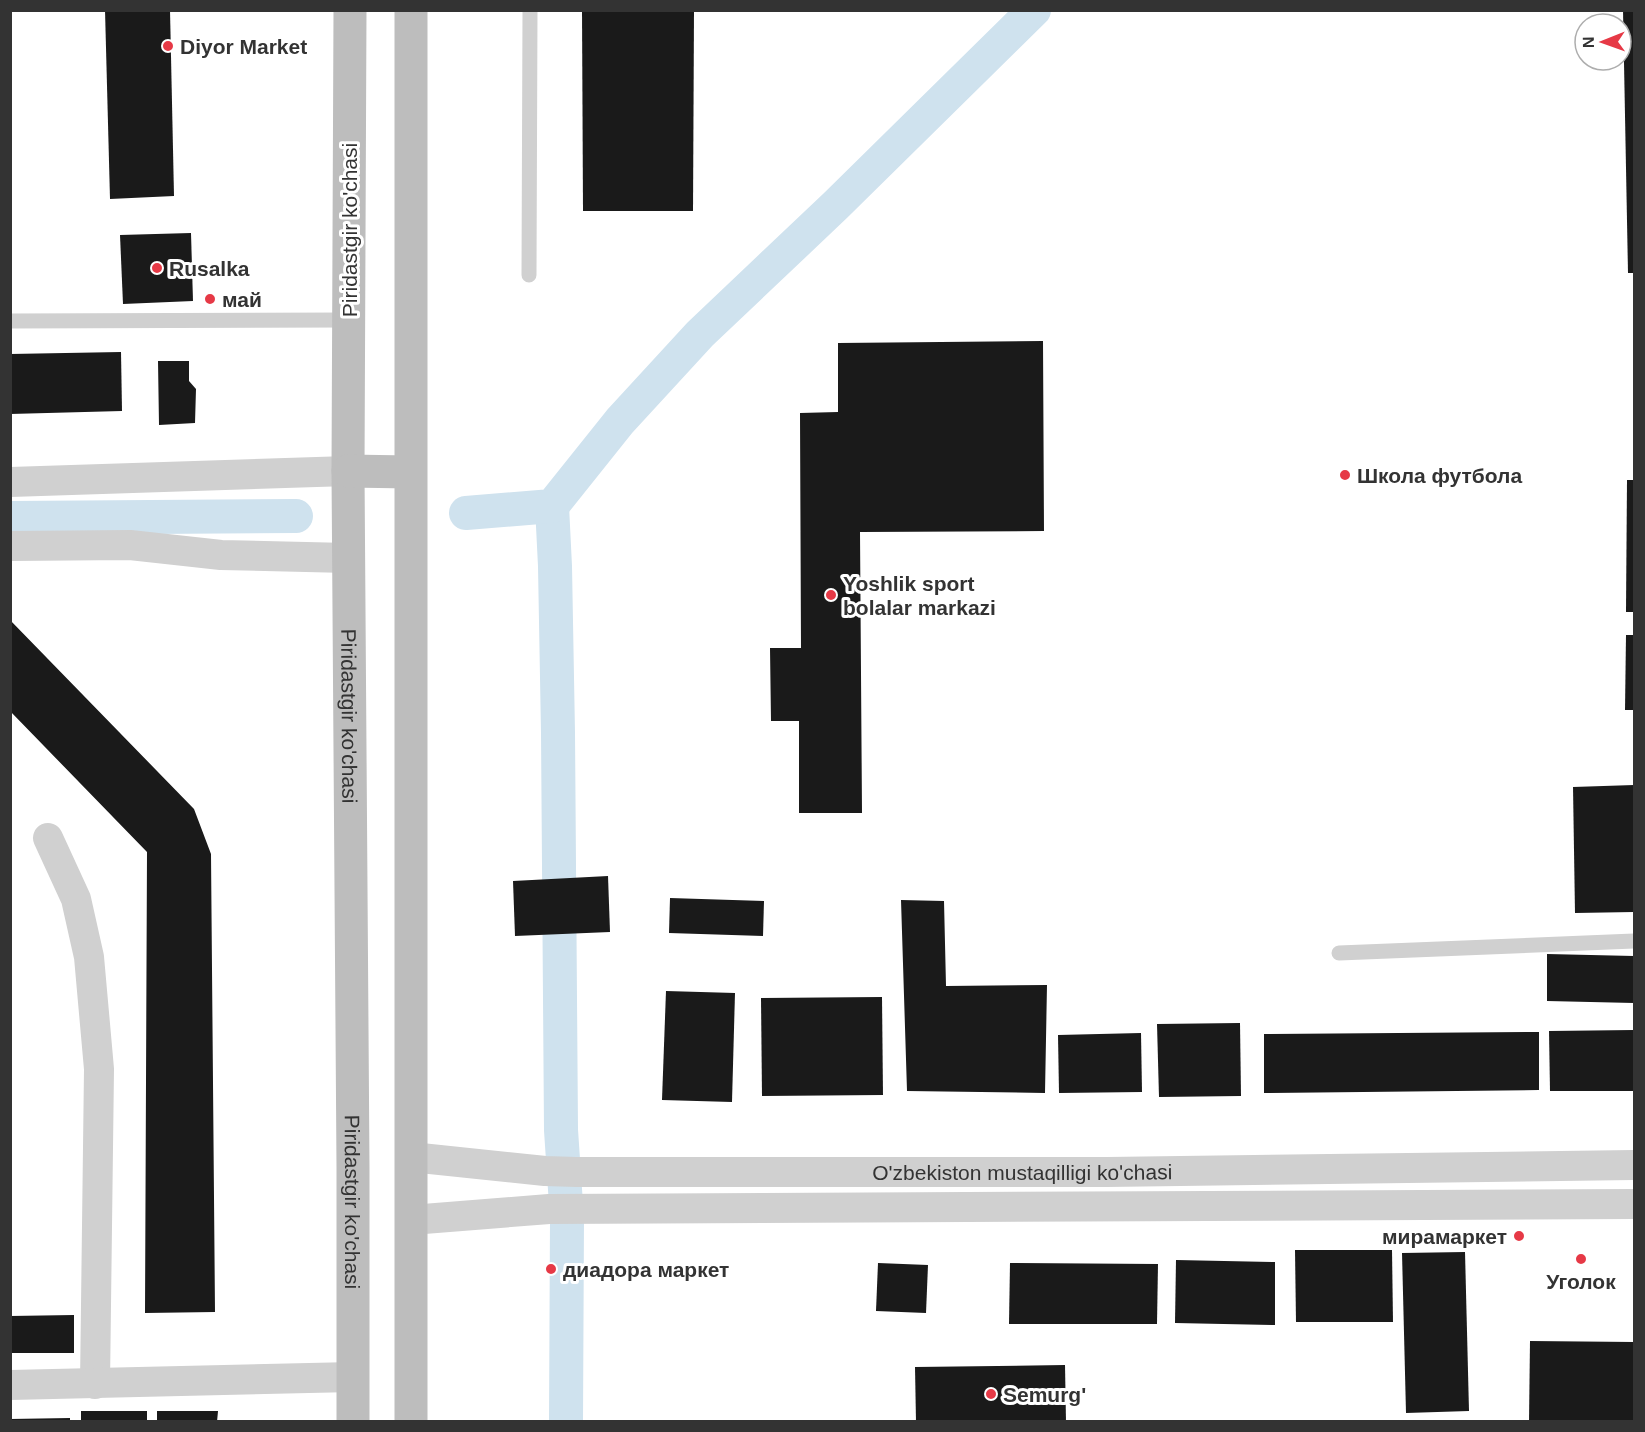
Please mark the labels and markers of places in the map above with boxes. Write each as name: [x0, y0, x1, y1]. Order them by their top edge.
place label: Diyor Market: [180, 35, 307, 58]
marker: Diyor Market: [161, 39, 175, 53]
place label: Rusalka: [169, 257, 250, 280]
marker: Rusalka: [150, 261, 164, 275]
place label: май: [222, 288, 262, 311]
marker: май: [203, 292, 217, 306]
place label: Школа футбола: [1357, 464, 1522, 487]
marker: Школа футбола: [1338, 468, 1352, 482]
place label: Yoshlik sport bolalar markazi: [843, 572, 996, 619]
marker: Yoshlik sport bolalar markazi: [824, 588, 838, 602]
place label: мирамаркет: [1382, 1225, 1507, 1248]
marker: мирамаркет: [1512, 1229, 1526, 1243]
marker: Уголок: [1574, 1252, 1588, 1266]
place label: диадора маркет: [563, 1258, 729, 1281]
marker: диадора маркет: [544, 1262, 558, 1276]
place label: Уголок: [1546, 1270, 1616, 1293]
place label: Semurg': [1003, 1383, 1086, 1406]
marker: Semurg': [984, 1387, 998, 1401]

